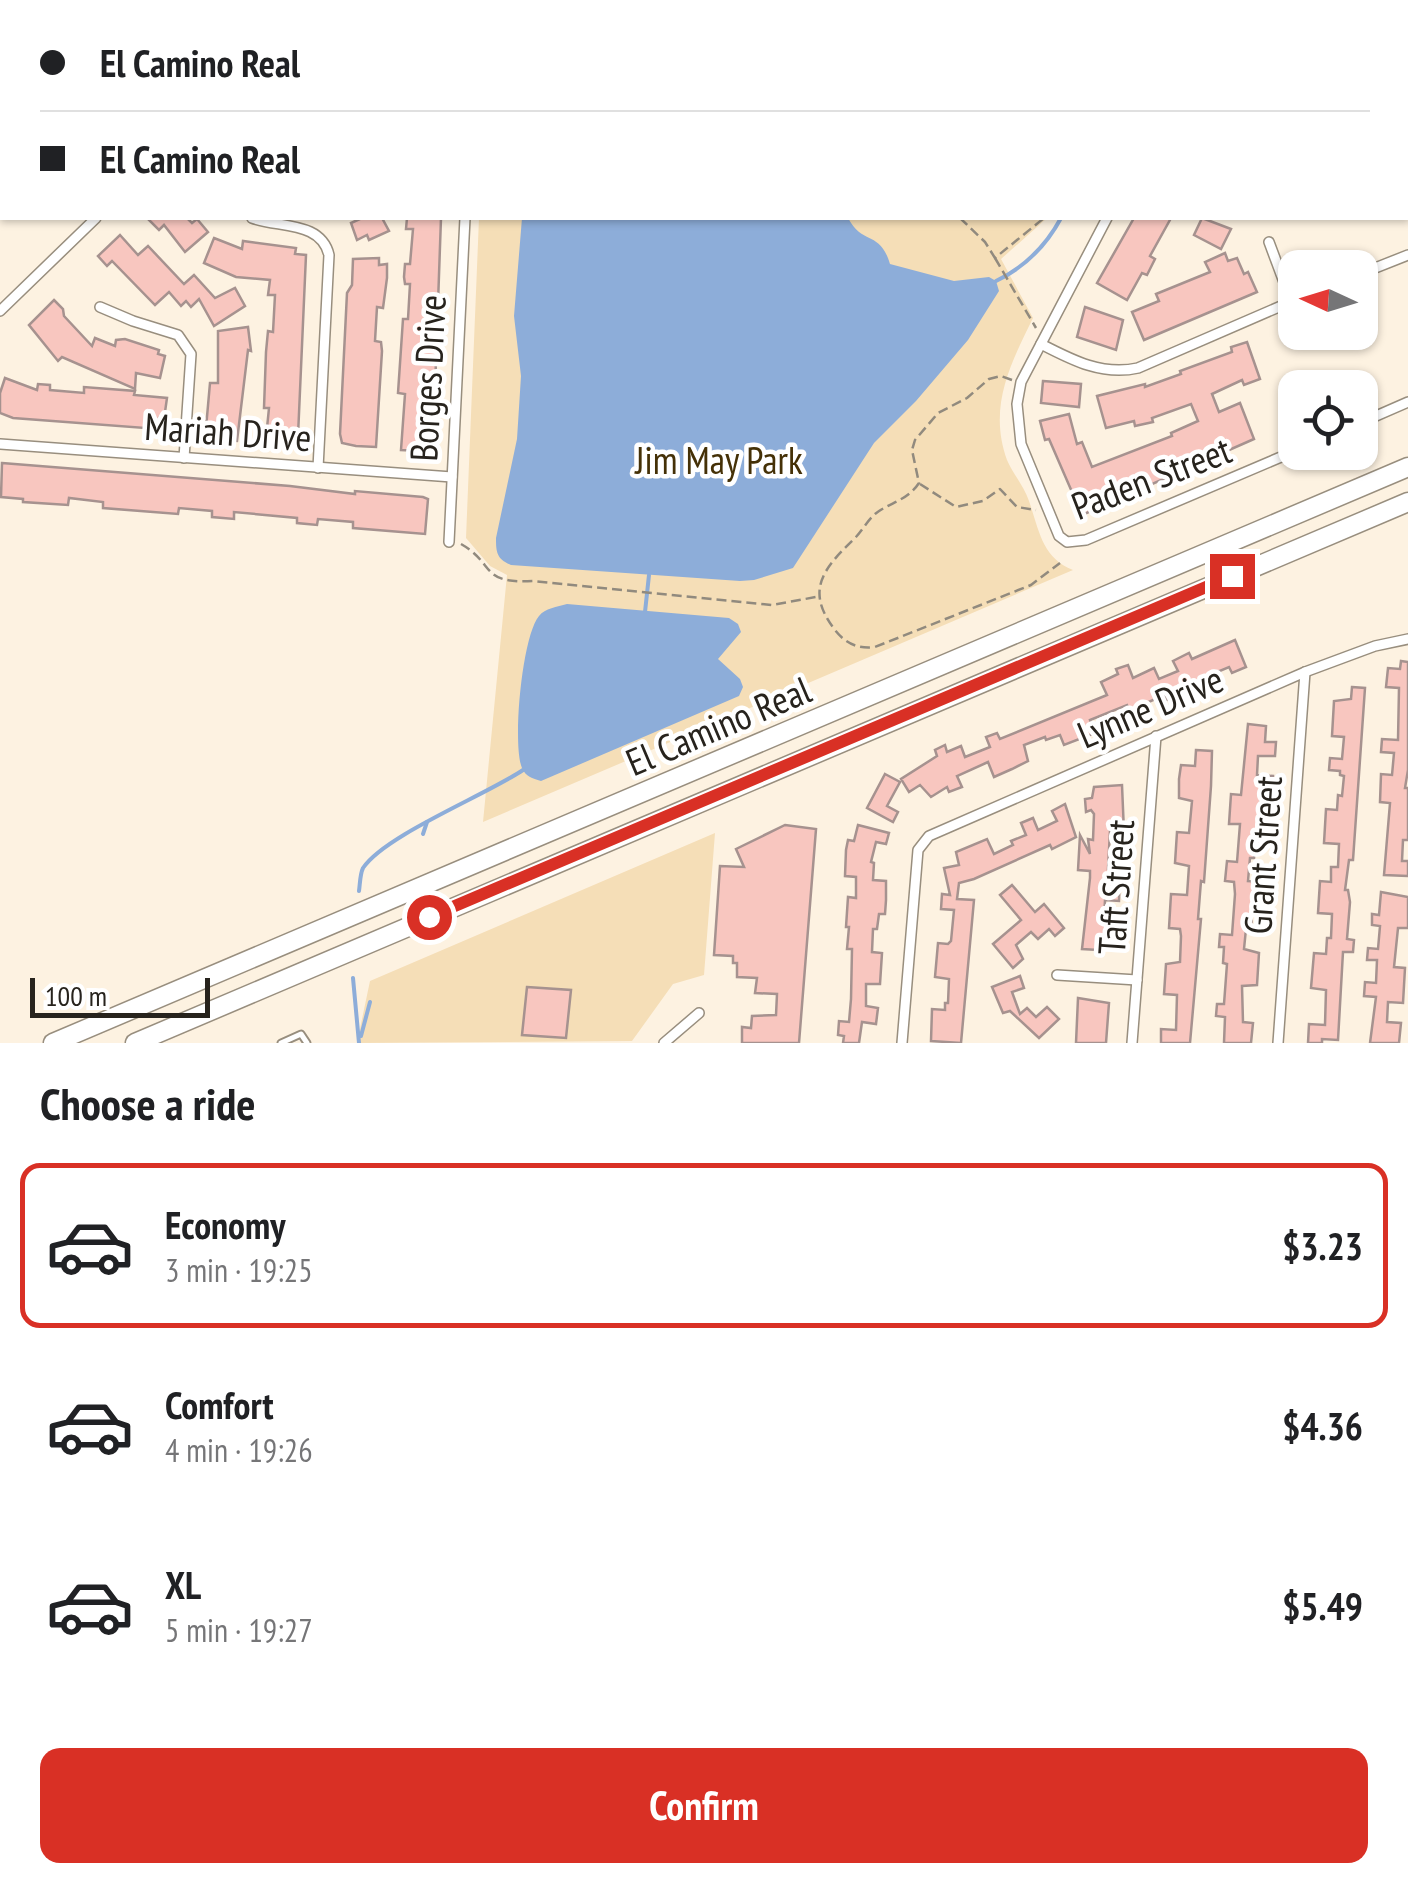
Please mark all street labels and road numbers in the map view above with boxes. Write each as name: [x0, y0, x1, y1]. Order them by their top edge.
street label: Borges Drive: [398, 293, 456, 463]
street label: Mariah Drive: [143, 401, 313, 461]
street label: Paden Street: [1064, 424, 1238, 530]
street label: Lynne Drive: [1070, 653, 1230, 759]
street label: El Camino Real: [618, 664, 818, 786]
street label: Grant Street: [1232, 774, 1292, 936]
street label: Taft Street: [1086, 817, 1144, 956]

